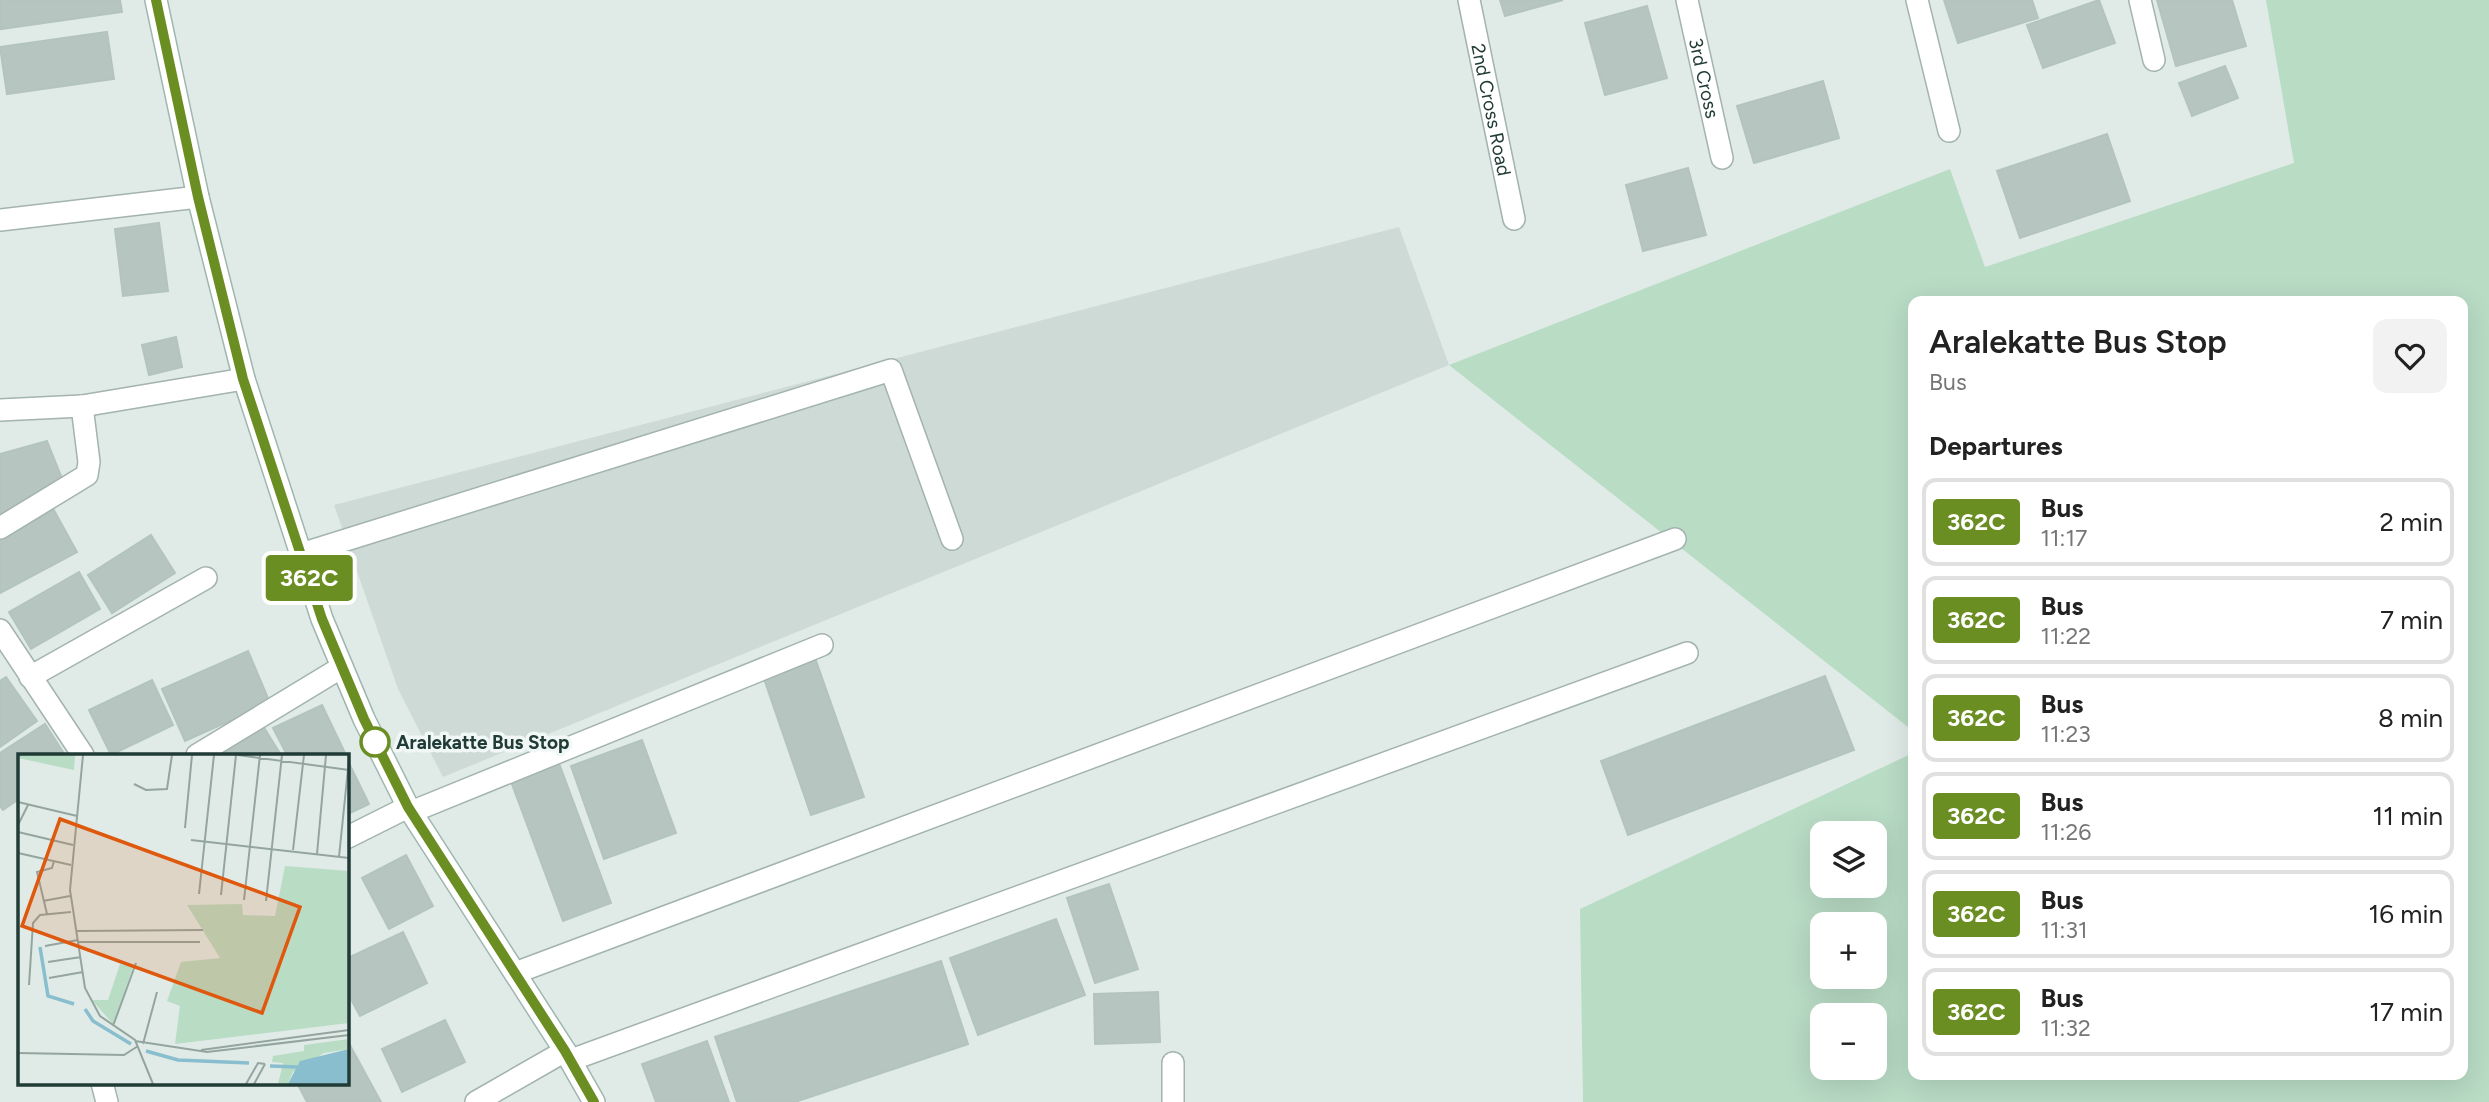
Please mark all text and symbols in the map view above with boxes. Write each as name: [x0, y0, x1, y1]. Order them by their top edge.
street label: 3rd Cross: [1684, 36, 1724, 121]
street label: 2nd Cross Road: [1466, 42, 1516, 178]
button: heart: [2373, 319, 2447, 393]
text: Aralekatte Bus Stop: [1929, 322, 2227, 361]
text: Bus: [1929, 368, 1967, 396]
text: Departures: [1929, 430, 2063, 462]
text: Bus: [2041, 492, 2083, 524]
text: 2 min: [2379, 506, 2443, 538]
text: 362C: [1947, 507, 2006, 536]
text: 11:17: [2041, 524, 2087, 552]
line badge: 362C: [260, 555, 358, 601]
text: 362C: [280, 563, 338, 592]
text: Bus: [2041, 590, 2083, 622]
text: 7 min: [2380, 604, 2443, 636]
text: 362C: [1947, 605, 2006, 634]
text: 11:22: [2041, 622, 2091, 650]
text: Bus: [2041, 688, 2083, 720]
text: 8 min: [2378, 702, 2443, 734]
text: 362C: [1947, 703, 2006, 732]
text: 11:23: [2041, 720, 2091, 748]
marker: Aralekatte Bus Stop: [360, 727, 390, 757]
place label: Aralekatte Bus Stop: [396, 731, 569, 754]
inset map: [18, 754, 348, 1084]
text: Bus: [2041, 786, 2083, 818]
text: 11 min: [2372, 800, 2443, 832]
text: 362C: [1947, 801, 2006, 830]
text: 11:26: [2041, 818, 2091, 846]
map controls: [1810, 821, 1887, 1080]
button: layers: [1810, 821, 1887, 898]
text: Bus: [2041, 884, 2083, 916]
text: 16 min: [2368, 898, 2443, 930]
text: 362C: [1947, 899, 2006, 928]
button: +: [1810, 912, 1887, 989]
text: 11:31: [2041, 916, 2087, 944]
text: Bus: [2041, 982, 2083, 1014]
text: 17 min: [2369, 996, 2443, 1028]
text: 362C: [1947, 997, 2006, 1026]
button: −: [1810, 1003, 1887, 1080]
text: 11:32: [2041, 1014, 2091, 1042]

